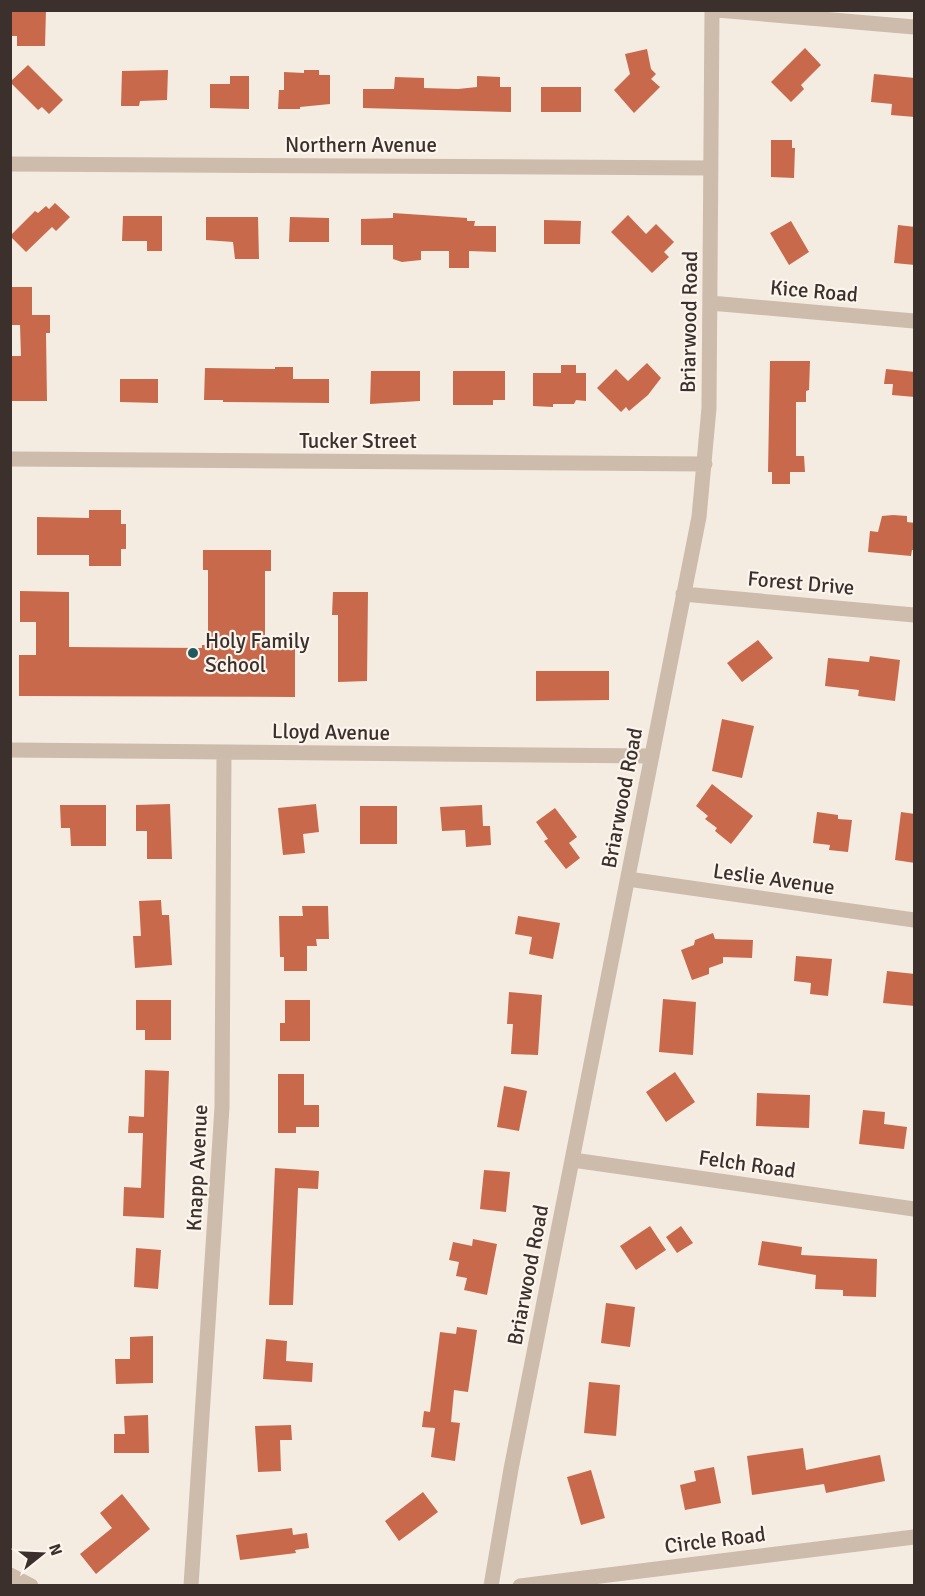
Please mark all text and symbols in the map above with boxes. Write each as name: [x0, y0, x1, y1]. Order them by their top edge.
street label: Northern Avenue: [285, 132, 437, 158]
street label: Briarwood Road: [675, 251, 703, 393]
street label: Kice Road: [769, 274, 859, 308]
street label: Tucker Street: [299, 428, 417, 454]
street label: Forest Drive: [746, 565, 856, 601]
place label: Holy Family School: [205, 628, 310, 678]
marker: Holy Family School: [186, 646, 200, 660]
street label: Lloyd Avenue: [272, 718, 390, 746]
street label: Briarwood Road: [596, 726, 648, 870]
street label: Leslie Avenue: [711, 858, 837, 900]
street label: Knapp Avenue: [181, 1104, 213, 1232]
street label: Felch Road: [697, 1144, 797, 1184]
street label: Briarwood Road: [502, 1203, 554, 1347]
street label: Circle Road: [663, 1521, 767, 1559]
north arrow: [12, 1524, 72, 1584]
text: N: [44, 1541, 67, 1558]

